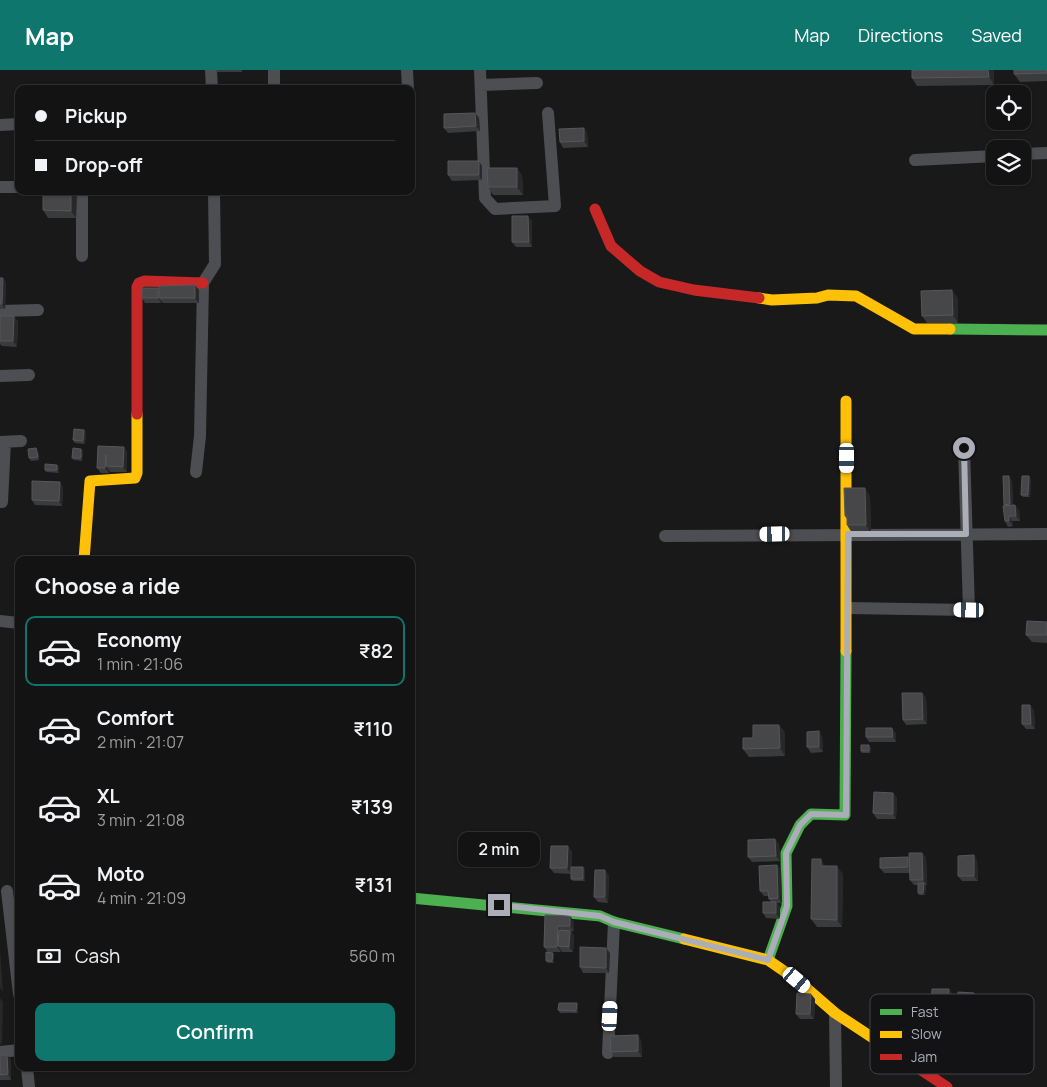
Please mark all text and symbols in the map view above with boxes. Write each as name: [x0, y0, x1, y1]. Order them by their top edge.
text: Map: [25, 19, 74, 52]
text: Map: [794, 23, 830, 47]
text: Directions: [858, 23, 943, 47]
text: Saved: [971, 23, 1022, 47]
map controls: [986, 85, 1031, 185]
button: locate: [986, 85, 1031, 130]
text: Pickup: [65, 103, 127, 129]
button: layers: [986, 140, 1031, 185]
text: Drop-off: [65, 152, 142, 178]
route start: [953, 437, 975, 459]
car: [839, 443, 854, 473]
car: [759, 526, 790, 542]
text: Choose a ride: [35, 571, 180, 601]
car: [953, 602, 984, 618]
text: Economy: [97, 627, 181, 653]
icon: car: [37, 629, 82, 674]
text: ₹82: [359, 638, 393, 664]
text: 1 min · 21:06: [97, 653, 183, 675]
text: Comfort: [97, 705, 174, 731]
icon: car: [37, 707, 82, 752]
text: ₹110: [353, 716, 393, 742]
text: 2 min · 21:07: [97, 731, 184, 753]
text: XL: [97, 783, 120, 809]
icon: car: [37, 785, 82, 830]
text: ₹139: [351, 794, 393, 820]
text: 3 min · 21:08: [97, 809, 185, 831]
callout: 2 min: [458, 832, 540, 868]
text: 2 min: [479, 838, 519, 860]
text: Moto: [97, 861, 144, 887]
icon: car: [37, 863, 82, 908]
text: ₹131: [354, 872, 393, 898]
text: 4 min · 21:09: [97, 887, 186, 909]
route end: [488, 894, 510, 916]
icon: cash: [35, 942, 63, 970]
text: Cash: [75, 943, 120, 969]
text: 560 m: [349, 945, 395, 967]
car: [780, 965, 813, 995]
legend: [870, 994, 1034, 1074]
car: [601, 1001, 618, 1031]
text: Fast: [911, 1002, 939, 1021]
button: Confirm: [35, 1003, 395, 1061]
text: Slow: [911, 1024, 942, 1043]
text: Jam: [911, 1047, 937, 1066]

